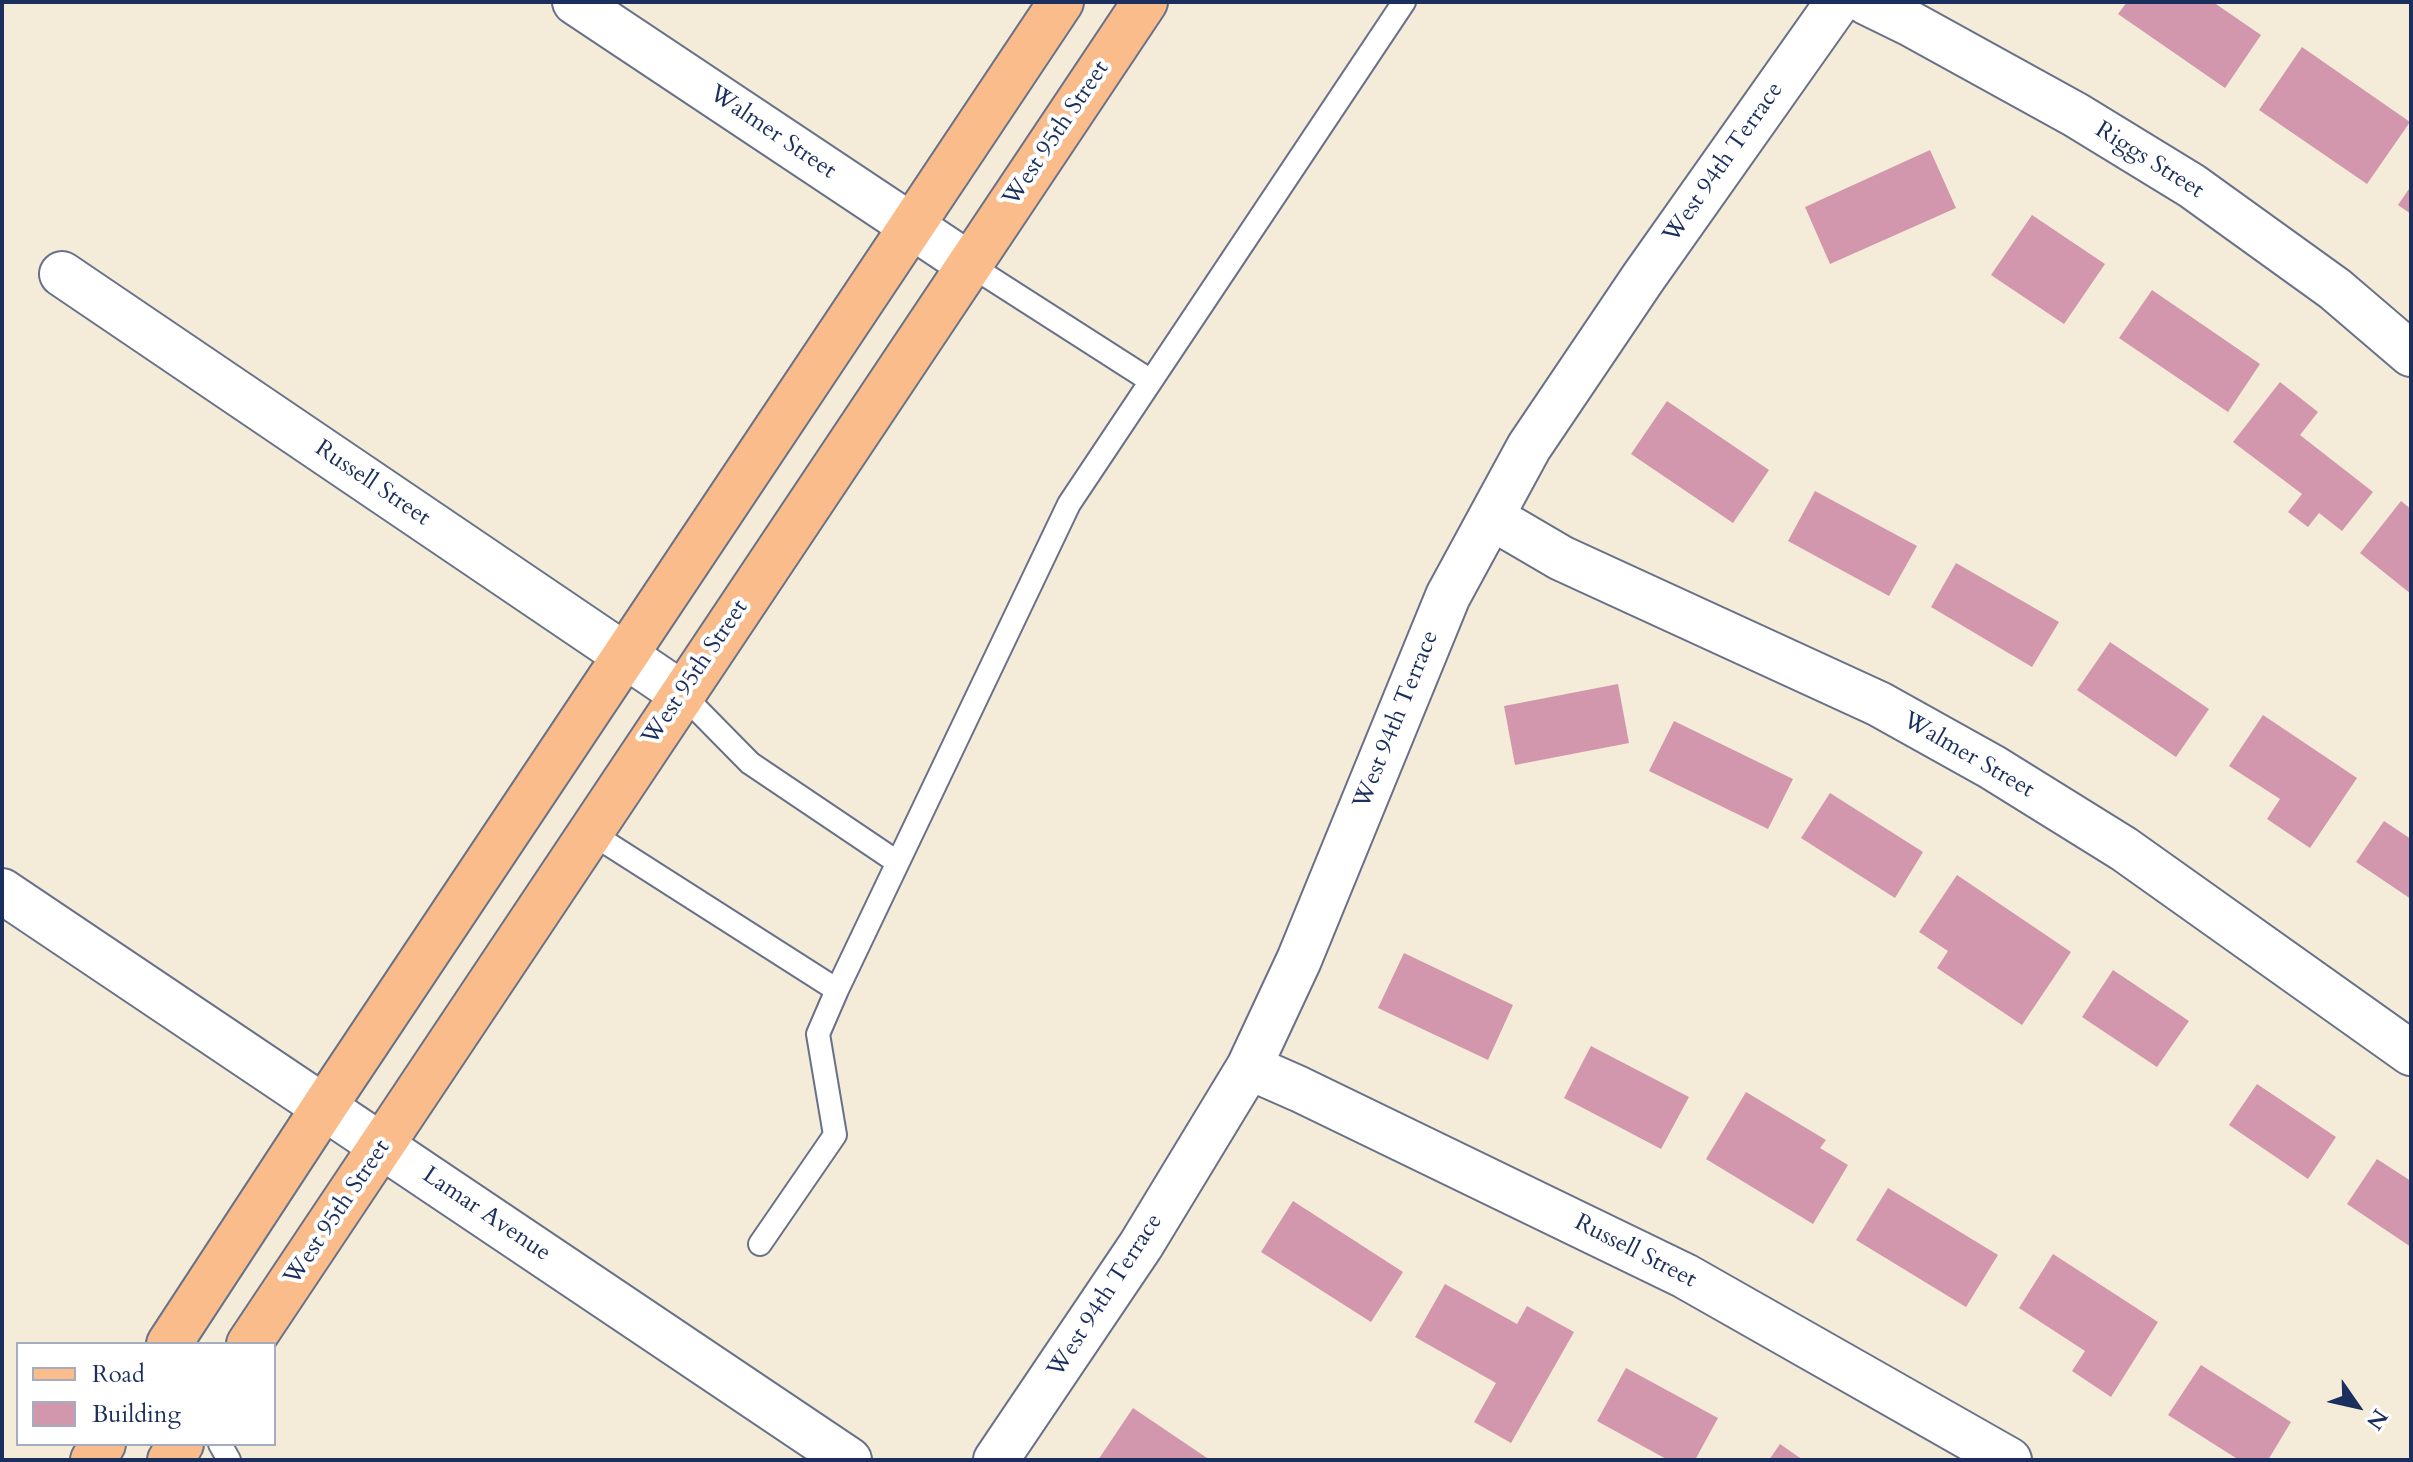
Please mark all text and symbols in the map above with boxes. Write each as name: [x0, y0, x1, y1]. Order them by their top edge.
street label: West 95th Street: [998, 56, 1116, 212]
street label: West 94th Terrace: [1658, 77, 1790, 249]
street label: Walmer Street: [703, 80, 841, 186]
street label: Riggs Street: [2089, 116, 2209, 206]
street label: Russell Street: [309, 435, 435, 533]
street label: West 95th Street: [637, 595, 755, 751]
street label: West 94th Terrace: [1348, 627, 1446, 813]
street label: Walmer Street: [1897, 707, 2039, 805]
street label: West 95th Street: [279, 1135, 397, 1291]
street label: Lamar Avenue: [416, 1162, 556, 1268]
street label: West 94th Terrace: [1042, 1209, 1170, 1383]
street label: Russell Street: [1569, 1209, 1701, 1295]
legend: [16, 1342, 276, 1446]
text: Road: [92, 1358, 145, 1391]
north arrow: [2317, 1366, 2397, 1446]
text: Building: [92, 1398, 181, 1431]
text: N: [2359, 1403, 2395, 1436]

